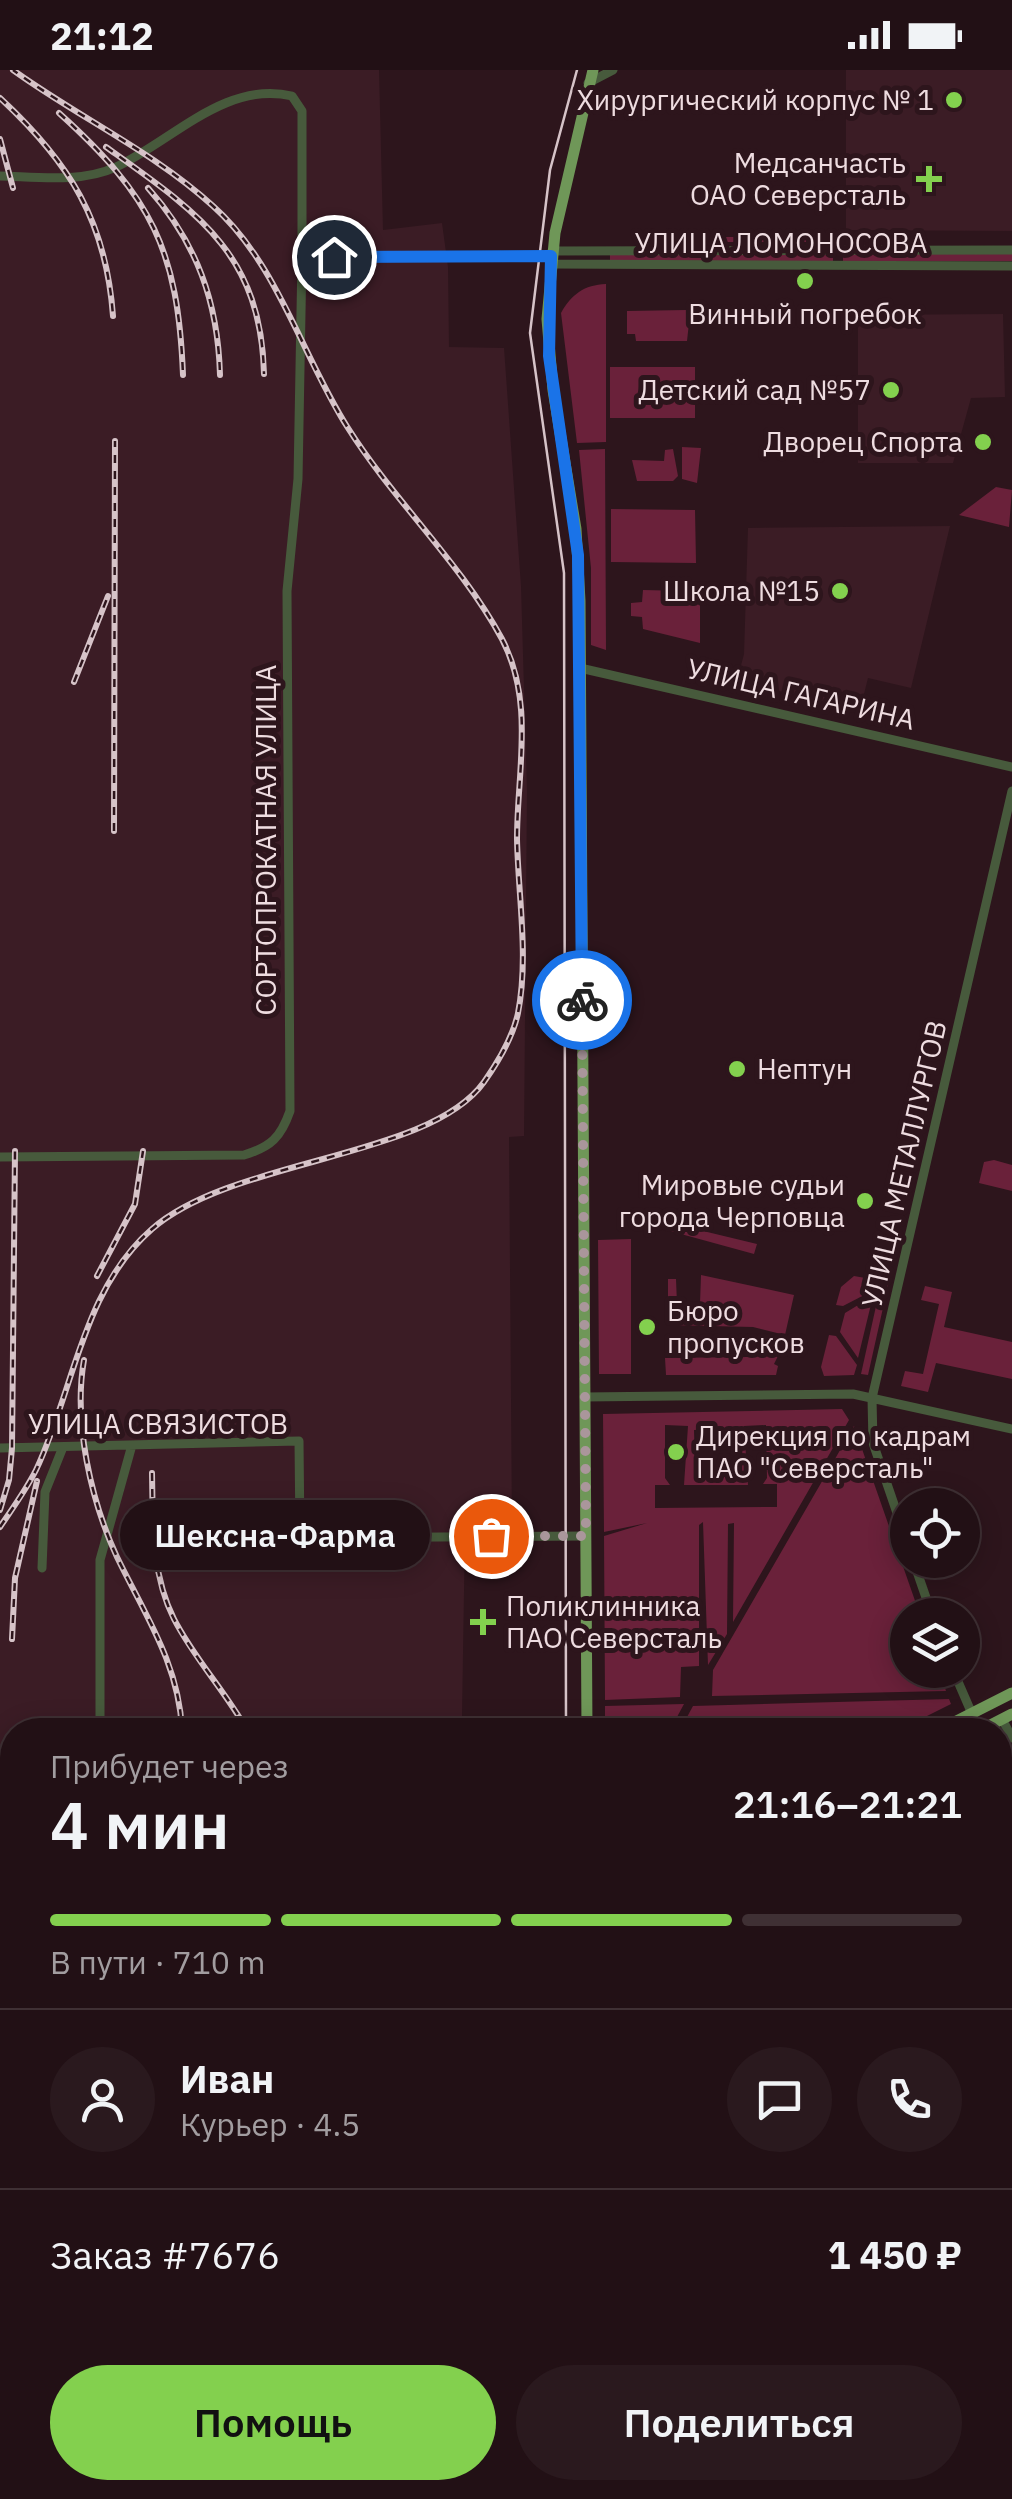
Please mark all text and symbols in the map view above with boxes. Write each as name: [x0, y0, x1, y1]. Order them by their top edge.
text: 21:12: [50, 11, 154, 60]
place label: Хирургический корпус № 1: [577, 81, 934, 118]
marker: Хирургический корпус № 1: [943, 89, 965, 111]
place label: Медсанчасть ОАО Северсталь: [690, 144, 906, 213]
marker: Медсанчасть ОАО Северсталь: [916, 166, 942, 192]
pin: [292, 215, 377, 300]
street label: УЛИЦА ЛОМОНОСОВА: [634, 224, 928, 261]
icon: home: [307, 230, 362, 285]
marker: Винный погребок: [794, 270, 816, 292]
place label: Винный погребок: [688, 295, 922, 332]
place label: Детский сад №57: [639, 371, 871, 408]
marker: Детский сад №57: [880, 379, 902, 401]
place label: Дворец Спорта: [764, 423, 963, 460]
marker: Дворец Спорта: [972, 431, 994, 453]
place label: Школа №15: [663, 572, 820, 609]
marker: Школа №15: [829, 580, 851, 602]
street label: УЛИЦА ГАГАРИНА: [683, 649, 919, 738]
street label: СОРТОПРОКАТНАЯ УЛИЦА: [247, 665, 284, 1015]
courier: [532, 950, 632, 1050]
icon: bike: [555, 973, 610, 1028]
street label: УЛИЦА МЕТАЛЛУРГОВ: [852, 1017, 955, 1311]
place label: Нептун: [757, 1050, 852, 1087]
marker: Нептун: [726, 1058, 748, 1080]
place label: Мировые судьи города Черповца: [619, 1166, 845, 1235]
marker: Мировые судьи города Черповца: [854, 1190, 876, 1212]
place label: Бюро пропусков: [667, 1292, 805, 1361]
marker: Бюро пропусков: [636, 1316, 658, 1338]
street label: УЛИЦА СВЯЗИСТОВ: [28, 1405, 288, 1442]
place label: Дирекция по кадрам ПАО "Северсталь": [696, 1417, 971, 1486]
marker: Дирекция по кадрам ПАО "Северсталь": [665, 1441, 687, 1463]
map controls: [890, 1488, 980, 1688]
button: locate: [890, 1488, 980, 1578]
pin: [449, 1494, 534, 1579]
callout: Шексна-Фарма: [121, 1501, 431, 1571]
icon: bag: [464, 1509, 519, 1564]
text: Шексна-Фарма: [154, 1514, 396, 1556]
place label: Поликлинника ПАО Северсталь: [506, 1587, 722, 1656]
button: layers: [890, 1598, 980, 1688]
marker: Поликлинника ПАО Северсталь: [470, 1609, 496, 1635]
text: Прибудет через: [50, 1745, 289, 1787]
text: 21:16–21:21: [733, 1779, 962, 1828]
text: 4 мин: [50, 1782, 230, 1867]
text: В пути · 710 m: [50, 1941, 266, 1983]
button: person: [50, 2047, 155, 2152]
button: chat: [727, 2047, 832, 2152]
button: phone: [857, 2047, 962, 2152]
text: Иван: [180, 2054, 274, 2103]
text: Курьер · 4.5: [180, 2103, 360, 2145]
text: Заказ #7676: [50, 2230, 280, 2279]
text: 1 450 ₽: [828, 2230, 962, 2279]
button: Помощь: [50, 2365, 496, 2480]
button: Поделиться: [516, 2365, 962, 2480]

